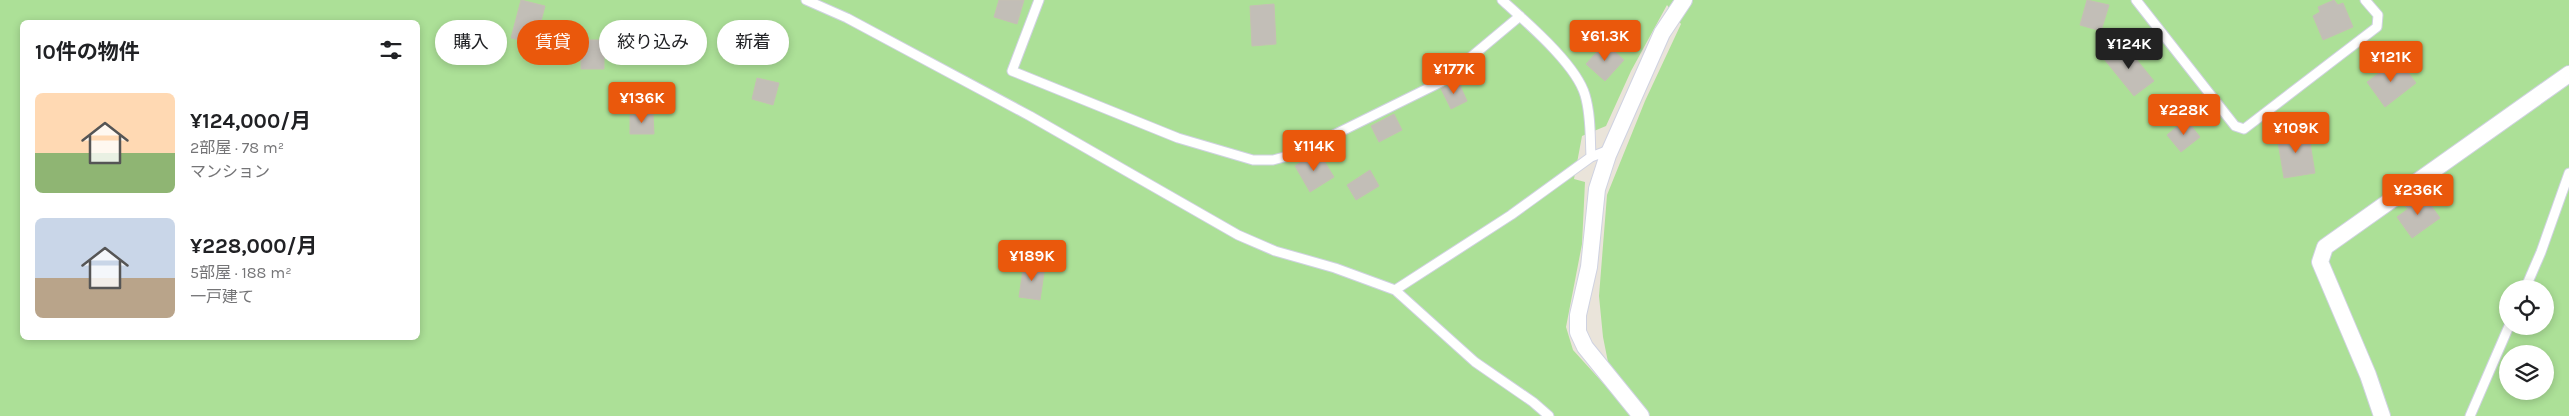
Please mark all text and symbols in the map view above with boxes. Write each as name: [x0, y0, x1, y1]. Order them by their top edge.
chip: 購入: [435, 20, 507, 65]
chip: 賃貸: [517, 20, 589, 65]
chip: 絞り込み: [599, 20, 707, 65]
chip: 新着: [717, 20, 789, 65]
pin: ¥61.3K: [1564, 20, 1646, 62]
text: ¥61.3K: [1581, 26, 1629, 45]
pin: ¥124K: [2094, 28, 2164, 70]
text: ¥124K: [2107, 34, 2151, 53]
icon: filters: [377, 36, 405, 64]
text: 10件の物件: [35, 40, 140, 64]
pin: ¥121K: [2356, 41, 2426, 83]
text: ¥121K: [2371, 47, 2411, 66]
pin: ¥177K: [1419, 52, 1489, 95]
text: ¥177K: [1433, 59, 1475, 78]
pin: ¥136K: [607, 82, 677, 124]
text: ¥136K: [619, 88, 665, 107]
pin: ¥228K: [2149, 94, 2219, 136]
text: ¥228K: [2159, 100, 2209, 119]
text: ¥124,000/月: [190, 109, 311, 133]
pin: ¥109K: [2261, 112, 2331, 154]
icon: home: [75, 113, 135, 173]
text: ¥109K: [2273, 118, 2319, 137]
pin: ¥114K: [1279, 130, 1349, 172]
text: ¥114K: [1294, 136, 1334, 155]
text: 2部屋 · 78 m²: [190, 138, 284, 157]
text: マンション: [190, 162, 270, 181]
pin: ¥236K: [2383, 174, 2453, 216]
text: ¥236K: [2393, 180, 2443, 199]
text: ¥228,000/月: [190, 234, 317, 258]
icon: home: [75, 238, 135, 298]
pin: ¥189K: [997, 240, 1067, 282]
text: ¥189K: [1009, 246, 1055, 265]
text: 5部屋 · 188 m²: [190, 263, 292, 282]
map controls: [2499, 280, 2554, 400]
button: locate: [2499, 280, 2554, 335]
text: 一戸建て: [190, 287, 254, 306]
button: layers: [2499, 345, 2554, 400]

